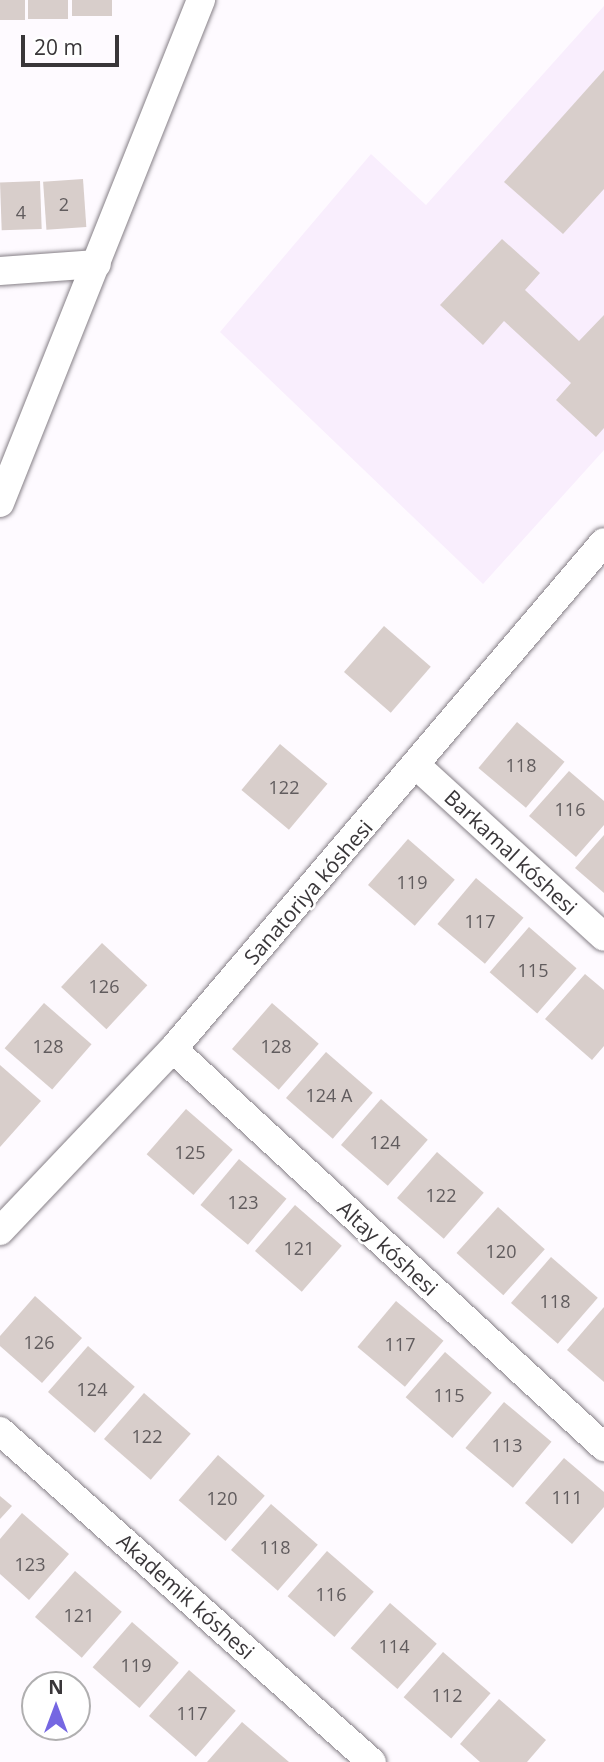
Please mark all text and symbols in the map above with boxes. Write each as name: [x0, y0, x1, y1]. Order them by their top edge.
scale bar: [24, 21, 122, 65]
text: 20 m: [34, 33, 83, 61]
house number: 2: [59, 193, 69, 215]
house number: 4: [16, 201, 26, 223]
house number: 118: [506, 754, 536, 776]
house number: 122: [269, 776, 299, 798]
street label: Barkamal kóshesi: [439, 784, 583, 920]
house number: 116: [555, 798, 585, 820]
street label: Sanatoriya kóshesi: [238, 815, 378, 969]
house number: 119: [397, 871, 427, 893]
house number: 117: [465, 910, 495, 932]
house number: 115: [518, 959, 548, 981]
house number: 126: [89, 975, 119, 997]
house number: 128: [33, 1035, 63, 1057]
house number: 128: [261, 1035, 291, 1057]
house number: 124 А: [306, 1084, 352, 1106]
house number: 124: [370, 1131, 400, 1153]
house number: 125: [175, 1141, 205, 1163]
house number: 122: [426, 1184, 456, 1206]
house number: 123: [228, 1191, 258, 1213]
street label: Altay kóshesi: [333, 1195, 443, 1301]
house number: 121: [284, 1237, 314, 1259]
house number: 120: [486, 1240, 516, 1262]
house number: 118: [540, 1290, 570, 1312]
house number: 126: [24, 1331, 54, 1353]
house number: 117: [385, 1333, 415, 1355]
house number: 124: [77, 1378, 107, 1400]
house number: 115: [434, 1384, 464, 1406]
house number: 122: [132, 1425, 162, 1447]
house number: 113: [492, 1434, 522, 1456]
house number: 111: [552, 1486, 582, 1508]
house number: 120: [207, 1487, 237, 1509]
street label: Akademik kóshesi: [112, 1528, 260, 1664]
house number: 118: [260, 1536, 290, 1558]
house number: 123: [15, 1553, 45, 1575]
house number: 116: [316, 1583, 346, 1605]
house number: 121: [64, 1604, 94, 1626]
house number: 114: [379, 1635, 409, 1657]
house number: 119: [121, 1654, 151, 1676]
north arrow: [21, 1671, 91, 1741]
text: N: [48, 1674, 64, 1700]
house number: 112: [432, 1684, 462, 1706]
house number: 117: [177, 1702, 207, 1724]

